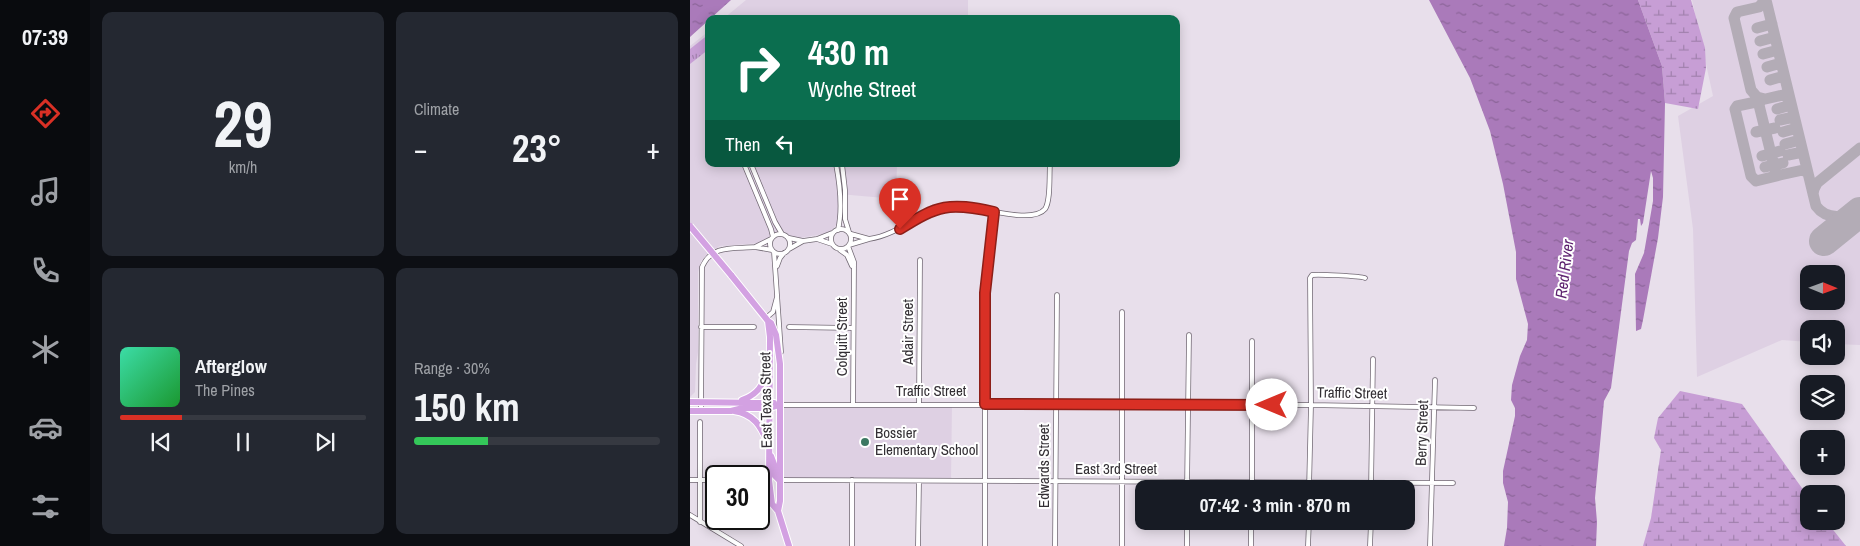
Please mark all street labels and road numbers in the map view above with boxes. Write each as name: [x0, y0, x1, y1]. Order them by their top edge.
street label: Colquitt Street: [831, 297, 852, 376]
street label: Adair Street: [897, 299, 918, 366]
street label: East Texas Street: [754, 351, 777, 448]
street label: Traffic Street: [896, 380, 967, 401]
street label: Traffic Street: [1317, 381, 1388, 404]
street label: Berry Street: [1410, 399, 1433, 466]
street label: Edwards Street: [1033, 423, 1054, 508]
street label: East 3rd Street: [1075, 458, 1158, 479]

